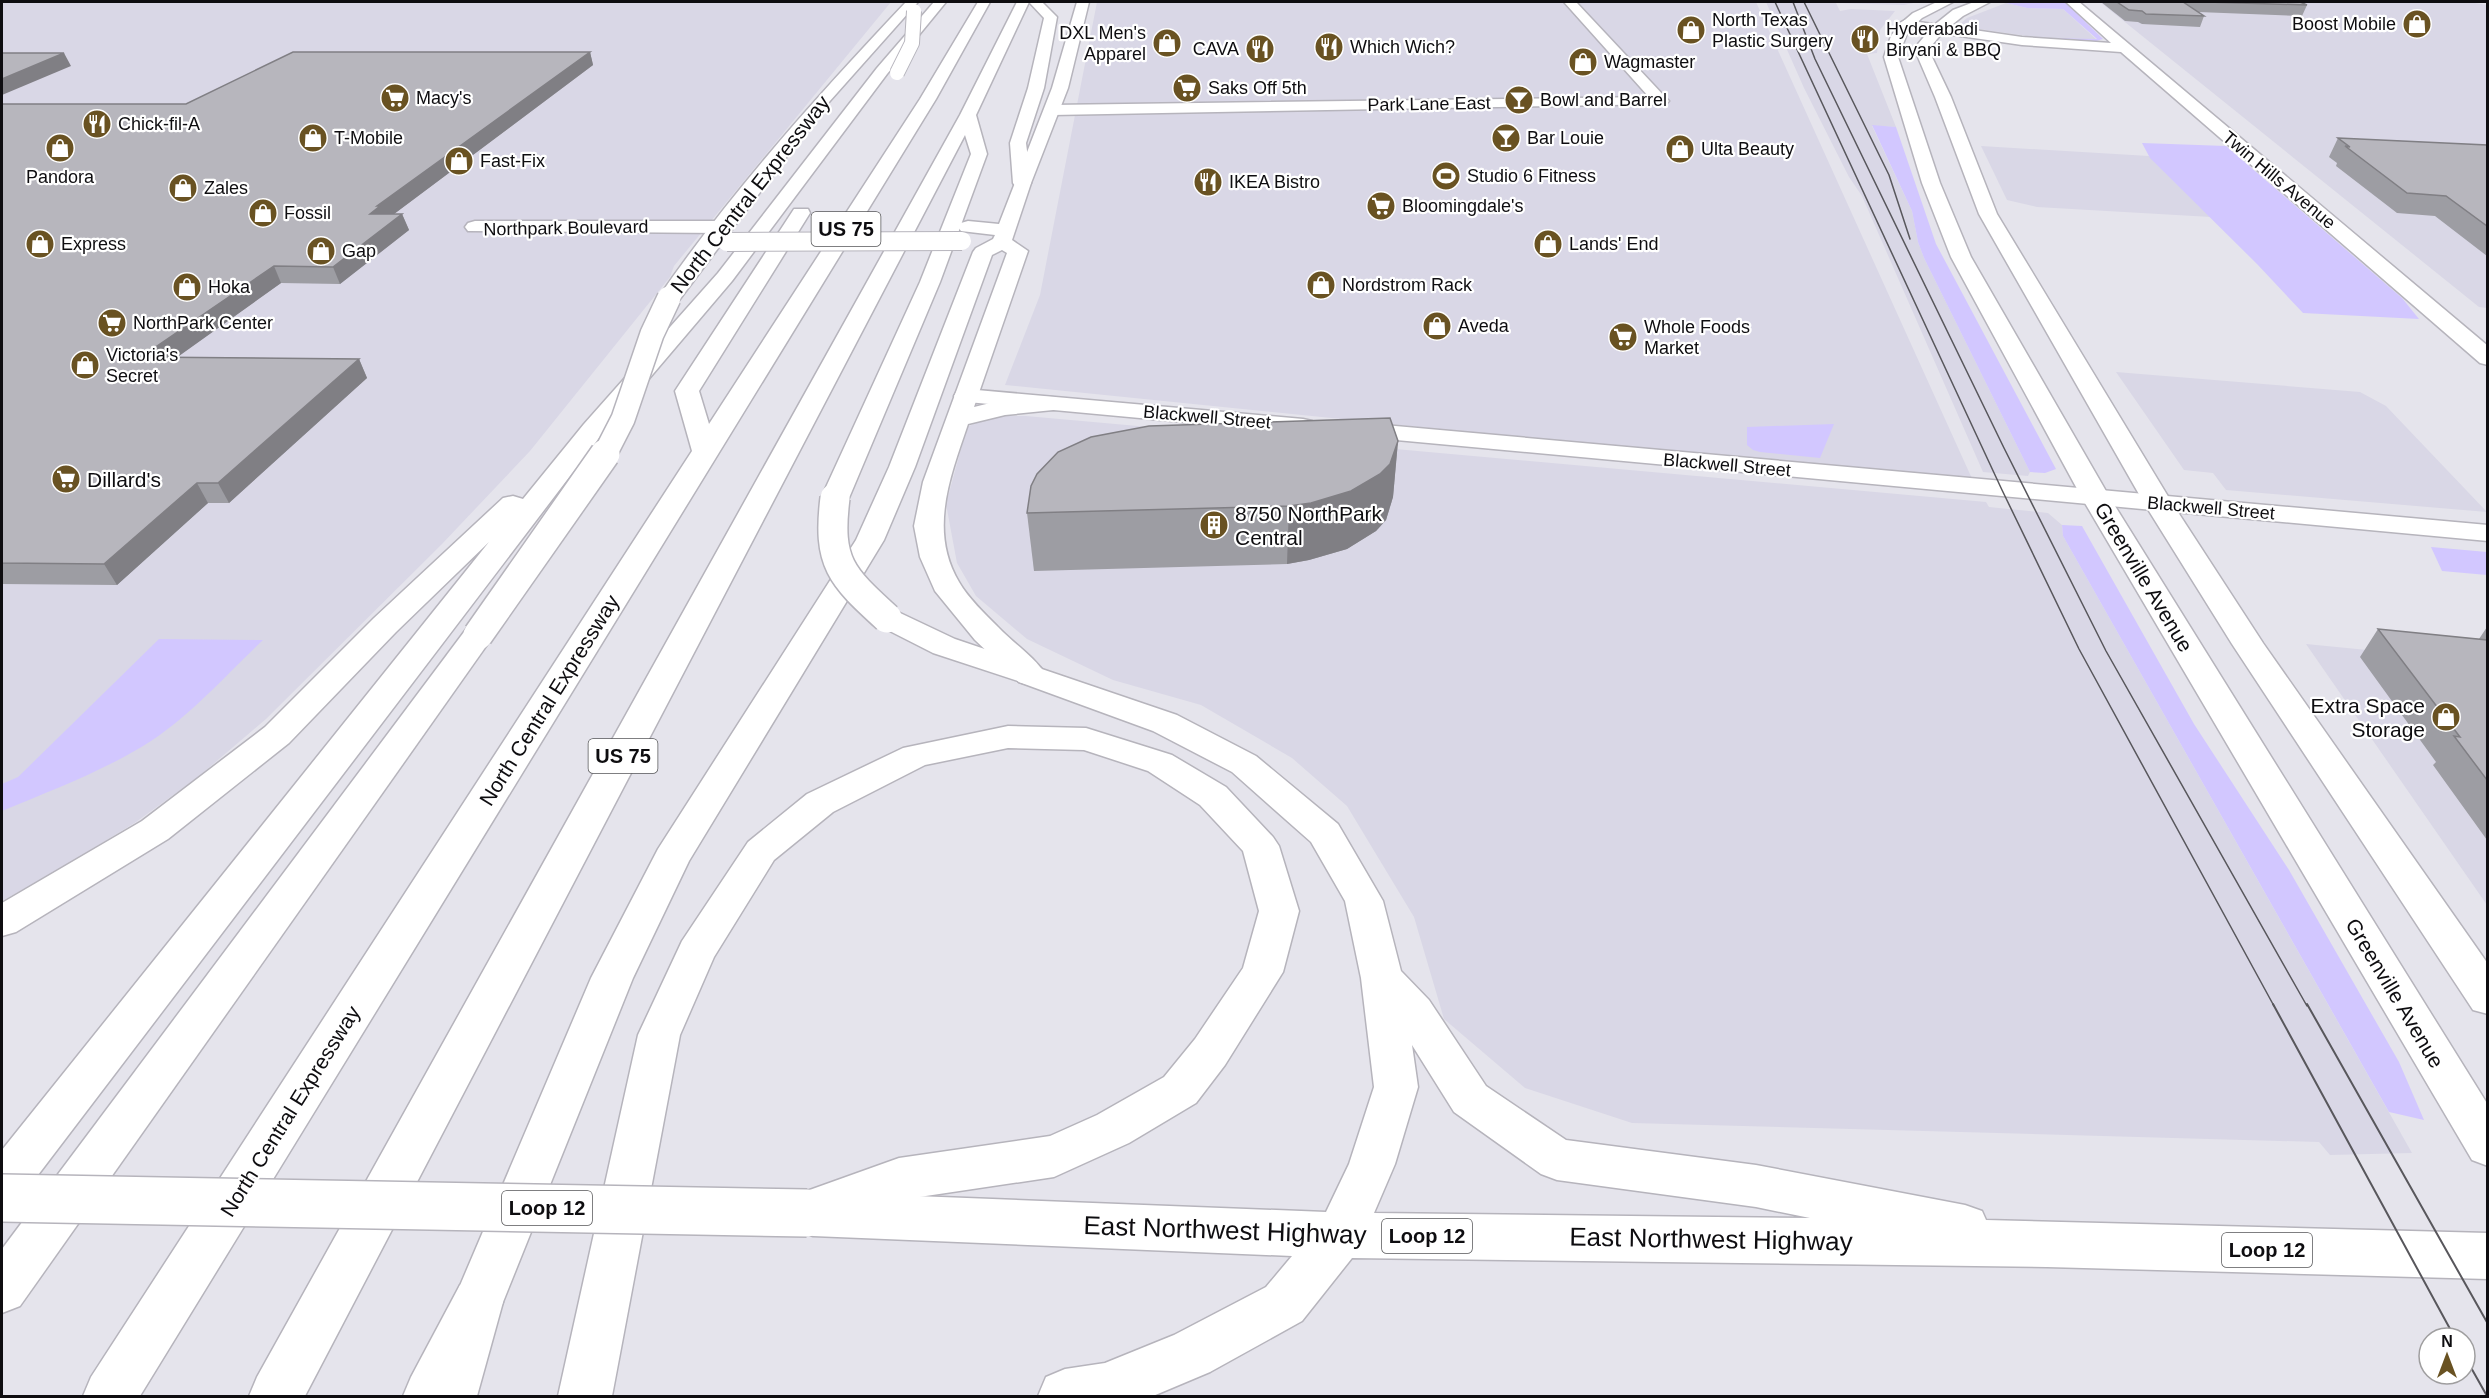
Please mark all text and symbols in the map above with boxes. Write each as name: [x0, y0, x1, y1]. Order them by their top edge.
shop icon: Boost Mobile: [2401, 8, 2433, 40]
place label: North Texas Plastic Surgery: [1712, 10, 1833, 51]
shop icon: North Texas Plastic Surgery: [1675, 14, 1707, 46]
place label: Boost Mobile: [2292, 14, 2396, 34]
place label: Hyderabadi Biryani & BBQ: [1886, 19, 2001, 60]
place label: DXL Men's Apparel: [1059, 23, 1146, 64]
restaurant icon: Hyderabadi Biryani & BBQ: [1849, 23, 1881, 55]
shop icon: DXL Men's Apparel: [1151, 27, 1183, 59]
restaurant icon: Which Wich?: [1313, 31, 1345, 63]
restaurant icon: CAVA: [1244, 33, 1276, 65]
place label: Which Wich?: [1350, 37, 1455, 57]
place label: CAVA: [1193, 39, 1239, 59]
shop icon: Wagmaster: [1567, 46, 1599, 78]
place label: Wagmaster: [1604, 52, 1695, 72]
supermarket icon: Saks Off 5th: [1171, 72, 1203, 104]
place label: Saks Off 5th: [1208, 78, 1307, 98]
supermarket icon: Macy's: [379, 82, 411, 114]
bar icon: Bowl and Barrel: [1503, 84, 1535, 116]
place label: Macy's: [416, 88, 471, 108]
street label: North Central Expressway: [666, 90, 834, 297]
place label: Bowl and Barrel: [1540, 90, 1667, 110]
street label: Park Lane East: [1367, 93, 1491, 115]
restaurant icon: Chick-fil-A: [81, 108, 113, 140]
place label: Chick-fil-A: [118, 114, 200, 134]
shop icon: T-Mobile: [297, 122, 329, 154]
bar icon: Bar Louie: [1490, 122, 1522, 154]
street label: Twin Hills Avenue: [2219, 127, 2339, 233]
place label: T-Mobile: [334, 128, 403, 148]
place label: Bar Louie: [1527, 128, 1604, 148]
shop icon: Pandora: [44, 132, 76, 164]
shop icon: Ulta Beauty: [1664, 133, 1696, 165]
place label: Ulta Beauty: [1701, 139, 1794, 159]
shop icon: Fast-Fix: [443, 145, 475, 177]
place label: Fast-Fix: [480, 151, 545, 171]
sports icon: Studio 6 Fitness: [1430, 160, 1462, 192]
restaurant icon: IKEA Bistro: [1192, 166, 1224, 198]
place label: Studio 6 Fitness: [1467, 166, 1596, 186]
place label: Pandora: [26, 167, 95, 187]
shop icon: Zales: [167, 172, 199, 204]
place label: IKEA Bistro: [1229, 172, 1320, 192]
place label: Zales: [204, 178, 248, 198]
supermarket icon: Bloomingdale's: [1365, 190, 1397, 222]
place label: Bloomingdale's: [1402, 196, 1524, 216]
shop icon: Fossil: [247, 197, 279, 229]
place label: Fossil: [284, 203, 331, 223]
road number: US 75: [812, 212, 880, 246]
street label: Northpark Boulevard: [483, 217, 649, 239]
shop icon: Express: [24, 228, 56, 260]
shop icon: Lands' End: [1532, 228, 1564, 260]
place label: Express: [61, 234, 126, 254]
place label: Lands' End: [1569, 234, 1659, 254]
shop icon: Gap: [305, 235, 337, 267]
place label: Gap: [342, 241, 376, 261]
shop icon: Nordstrom Rack: [1305, 269, 1337, 301]
shop icon: Hoka: [171, 271, 203, 303]
place label: Nordstrom Rack: [1342, 275, 1473, 295]
place label: Hoka: [208, 277, 251, 297]
supermarket icon: NorthPark Center: [96, 307, 128, 339]
shop icon: Aveda: [1421, 310, 1453, 342]
place label: NorthPark Center: [133, 313, 273, 333]
place label: Aveda: [1458, 316, 1510, 336]
place label: Whole Foods Market: [1644, 317, 1750, 358]
supermarket icon: Whole Foods Market: [1607, 321, 1639, 353]
place label: Victoria's Secret: [106, 345, 178, 386]
shop icon: Victoria's Secret: [69, 349, 101, 381]
street label: Blackwell Street: [1142, 401, 1272, 433]
street label: Blackwell Street: [1662, 449, 1792, 481]
supermarket icon: Dillard's: [50, 463, 82, 495]
place label: Dillard's: [87, 468, 161, 491]
street label: Blackwell Street: [2146, 492, 2276, 524]
street label: Greenville Avenue: [2090, 498, 2198, 656]
place label: 8750 NorthPark Central: [1235, 502, 1383, 549]
building icon: 8750 NorthPark Central: [1198, 509, 1230, 541]
street label: North Central Expressway: [475, 590, 624, 810]
place label: Extra Space Storage: [2311, 694, 2425, 741]
shop icon: Extra Space Storage: [2430, 701, 2462, 733]
road number: US 75: [588, 739, 658, 773]
street label: Greenville Avenue: [2341, 914, 2449, 1072]
street label: North Central Expressway: [216, 1001, 365, 1221]
road number: Loop 12: [502, 1191, 592, 1225]
street label: East Northwest Highway: [1083, 1210, 1367, 1250]
road number: Loop 12: [1382, 1219, 1472, 1253]
street label: East Northwest Highway: [1569, 1222, 1853, 1256]
road number: Loop 12: [2222, 1233, 2312, 1267]
north arrow: [2417, 1326, 2477, 1386]
text: N: [2441, 1333, 2453, 1350]

